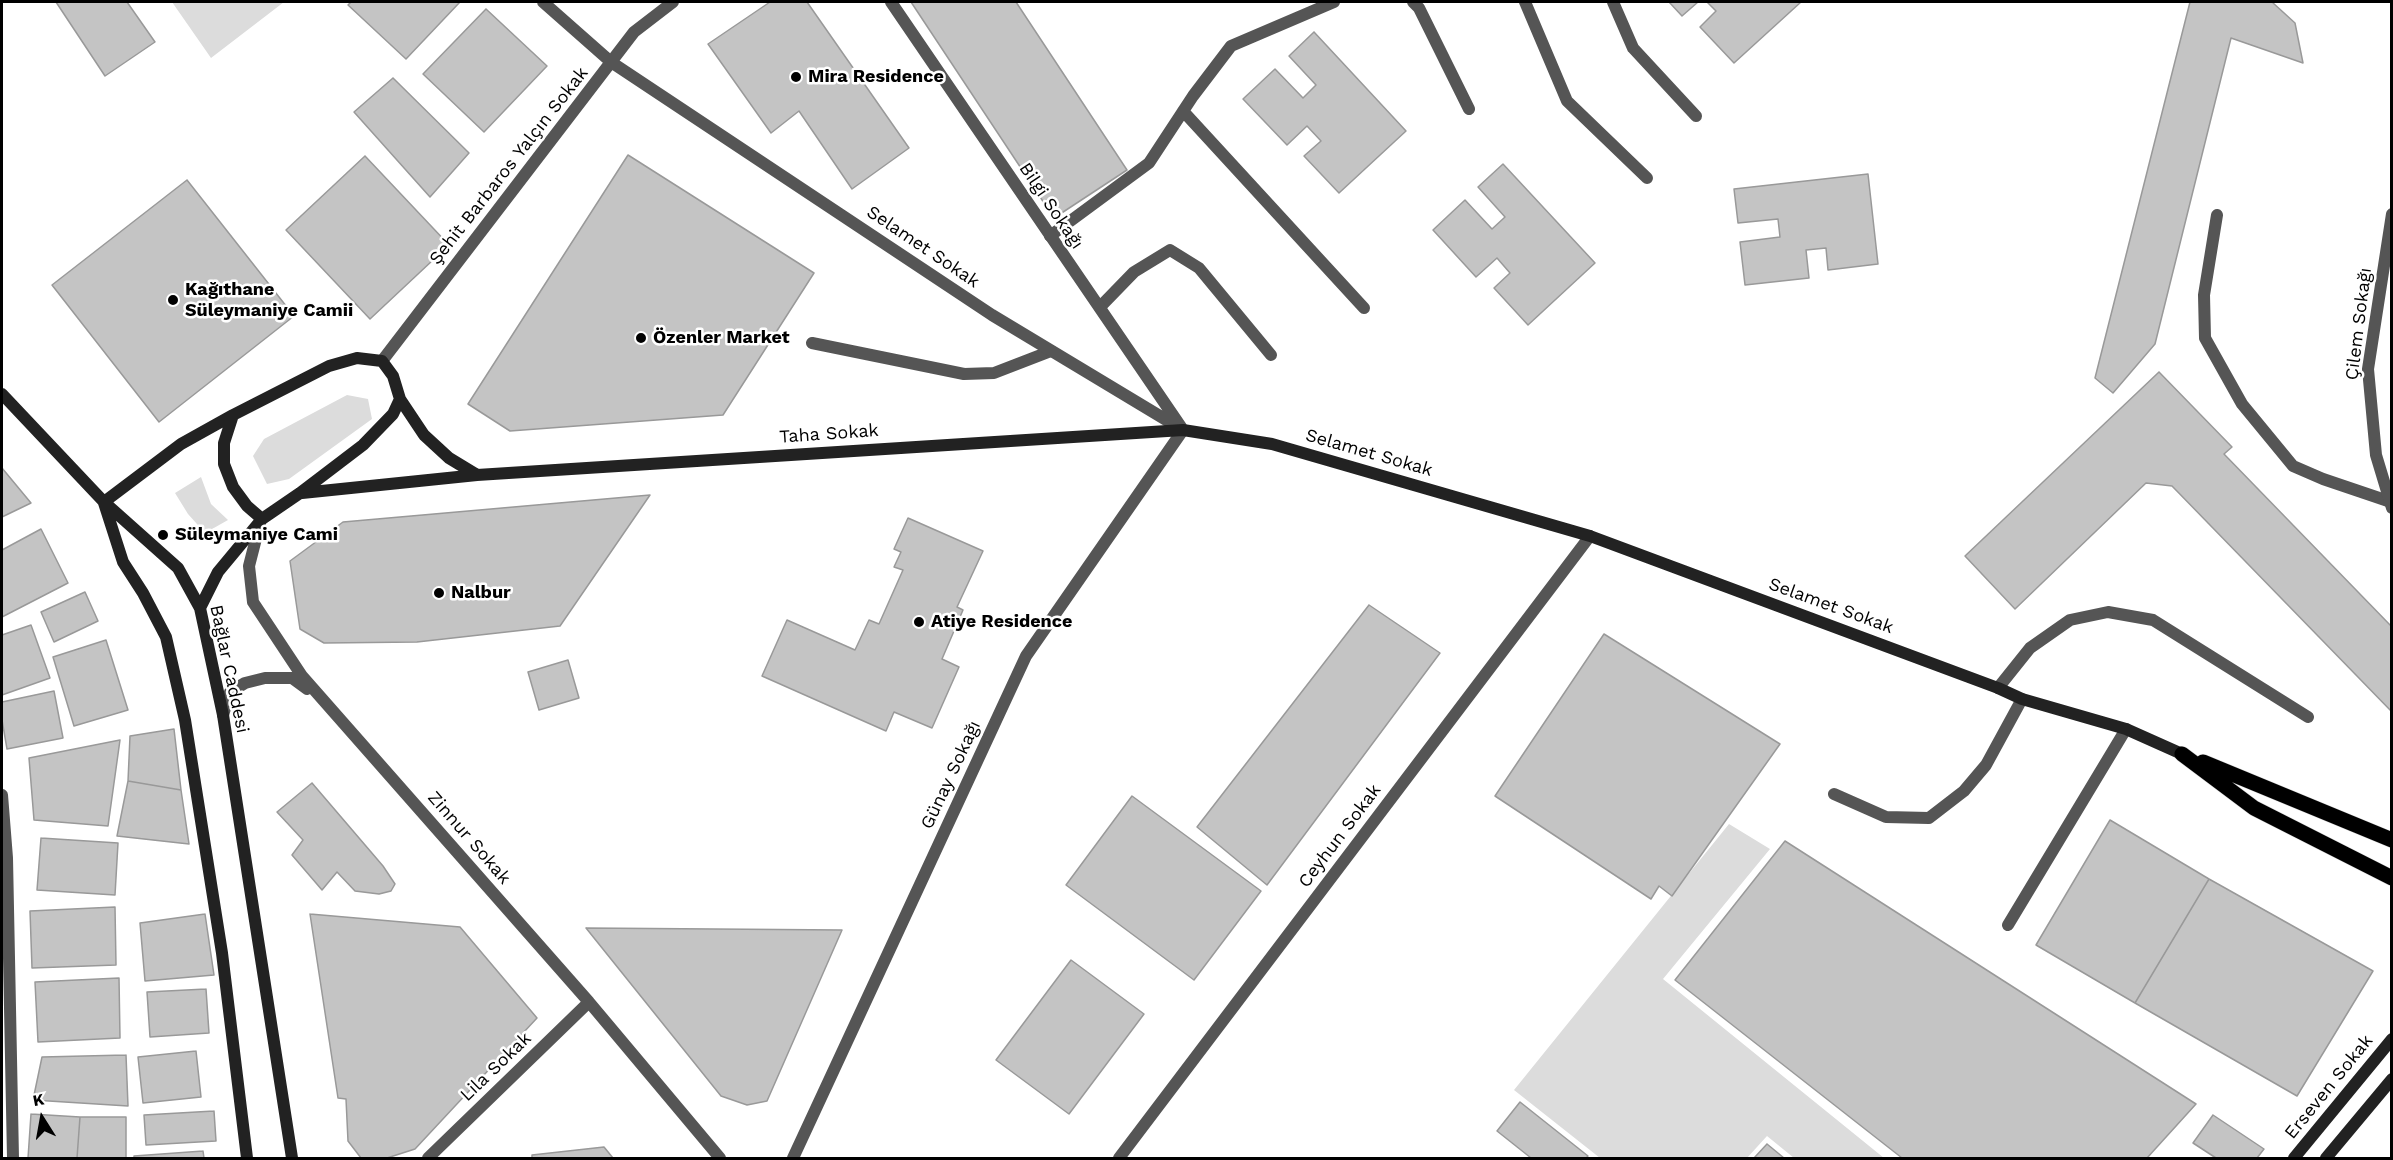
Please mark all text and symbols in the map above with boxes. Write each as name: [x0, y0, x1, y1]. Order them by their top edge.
street label: Şehit Barbaros Yalçın Sokak: [425, 63, 593, 269]
place label: Mira Residence: [808, 66, 944, 88]
marker: Mira Residence: [789, 70, 803, 84]
street label: Bilgi Sokağı: [1014, 159, 1088, 253]
street label: Selamet Sokak: [863, 201, 983, 293]
street label: Çilem Sokağı: [2341, 266, 2377, 382]
place label: Kağıthane Süleymaniye Camii: [185, 279, 353, 322]
marker: Kağıthane Süleymaniye Camii: [166, 293, 180, 307]
place label: Özenler Market: [653, 327, 790, 349]
marker: Özenler Market: [634, 331, 648, 345]
street label: Taha Sokak: [779, 420, 879, 448]
street label: Selamet Sokak: [1303, 425, 1435, 481]
place label: Süleymaniye Cami: [175, 524, 338, 546]
marker: Süleymaniye Cami: [156, 528, 170, 542]
street label: Selamet Sokak: [1766, 573, 1896, 639]
place label: Nalbur: [451, 582, 511, 604]
marker: Nalbur: [432, 586, 446, 600]
street label: Bağlar Caddesi: [205, 603, 253, 735]
place label: Atiye Residence: [931, 611, 1072, 633]
marker: Atiye Residence: [912, 615, 926, 629]
street label: Günay Sokağı: [916, 717, 986, 833]
street label: Ceyhun Sokak: [1294, 780, 1386, 892]
street label: Zinnur Sokak: [423, 787, 515, 889]
street label: Lila Sokak: [456, 1028, 536, 1106]
street label: Erseven Sokak: [2280, 1031, 2378, 1143]
north arrow: [12, 1088, 72, 1148]
text: K: [31, 1089, 46, 1110]

